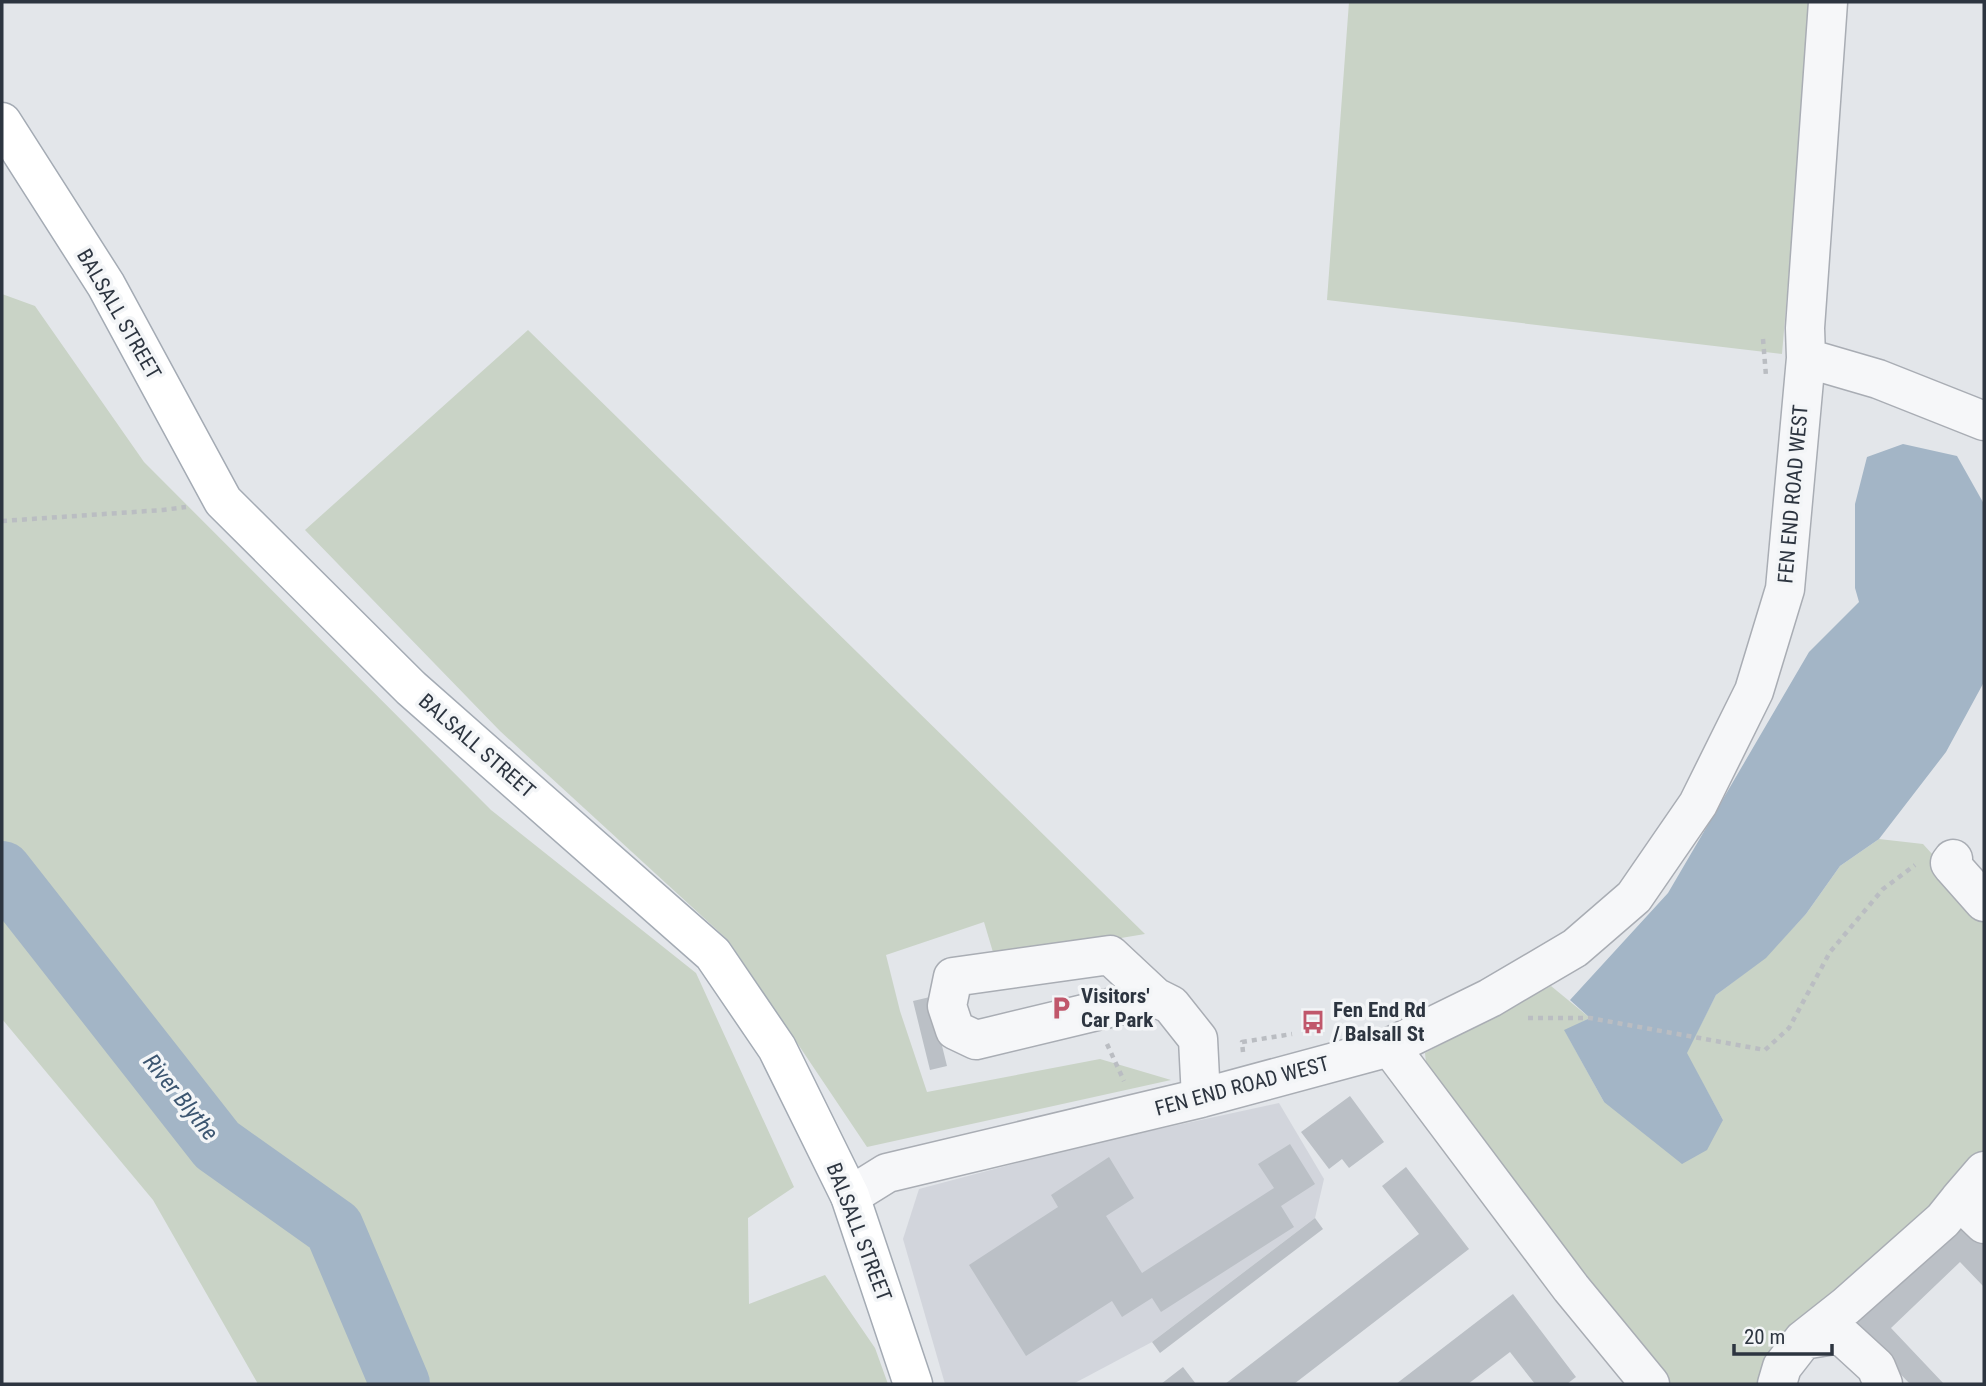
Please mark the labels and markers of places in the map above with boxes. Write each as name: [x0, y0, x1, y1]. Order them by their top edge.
place label: Visitors' Car Park: [1081, 984, 1154, 1032]
parking icon: Visitors' Car Park: [1047, 994, 1075, 1022]
place label: Fen End Rd / Balsall St: [1332, 998, 1426, 1046]
bus stop icon: Fen End Rd / Balsall St: [1299, 1008, 1327, 1036]

